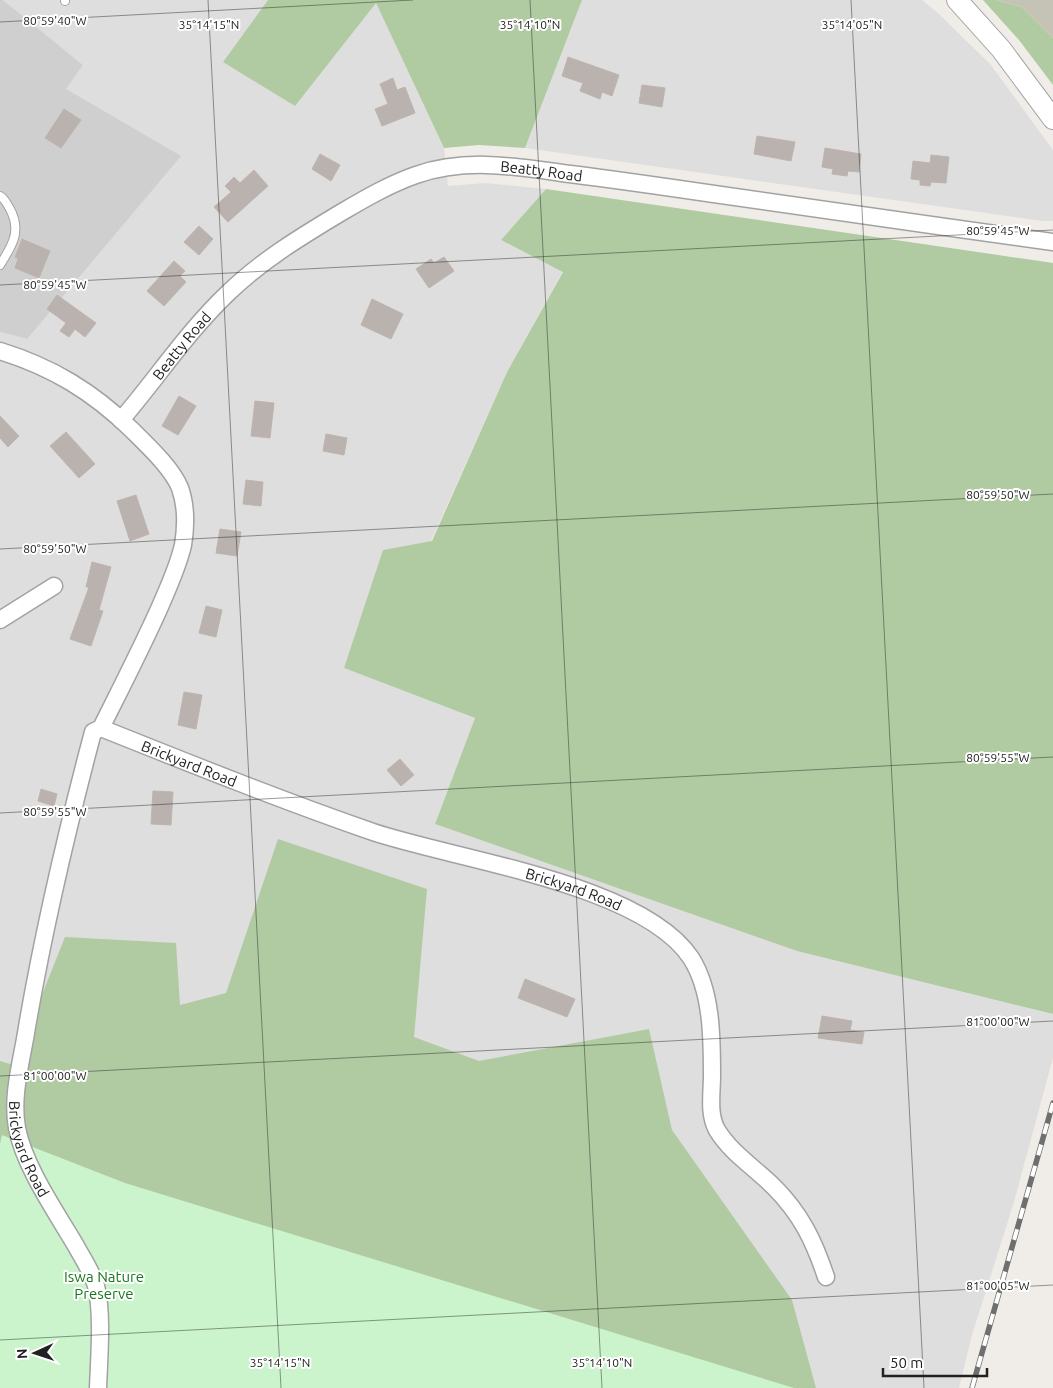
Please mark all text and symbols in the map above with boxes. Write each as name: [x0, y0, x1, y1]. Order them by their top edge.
text: 80°59'40"W: [23, 14, 87, 27]
text: 35°14'15"N: [179, 18, 239, 31]
text: 35°14'10"N: [500, 18, 560, 31]
text: 35°14'05"N: [822, 18, 882, 31]
street label: Beatty Road: [500, 157, 583, 184]
text: 80°59'45"W: [966, 224, 1030, 237]
text: 80°59'45"W: [23, 278, 87, 291]
street label: Beatty Road: [149, 308, 214, 383]
text: 80°59'50"W: [966, 488, 1030, 501]
text: 80°59'50"W: [23, 542, 87, 555]
street label: Brickyard Road: [139, 737, 239, 789]
text: 80°59'55"W: [966, 751, 1030, 764]
text: 80°59'55"W: [23, 805, 87, 818]
street label: Brickyard Road: [524, 864, 625, 913]
text: 81°00'00"W: [966, 1015, 1030, 1028]
text: 81°00'00"W: [23, 1069, 87, 1082]
street label: Brickyard Road: [7, 1101, 53, 1200]
park label: Iswa Nature Preserve: [64, 1268, 144, 1302]
text: 81°00'05"W: [966, 1279, 1030, 1292]
north arrow: [10, 1328, 60, 1378]
scale bar: [883, 1346, 987, 1378]
text: N: [14, 1348, 30, 1359]
text: 50 m: [890, 1354, 923, 1371]
text: 35°14'15"N: [250, 1356, 310, 1369]
text: 35°14'10"N: [572, 1356, 632, 1369]

